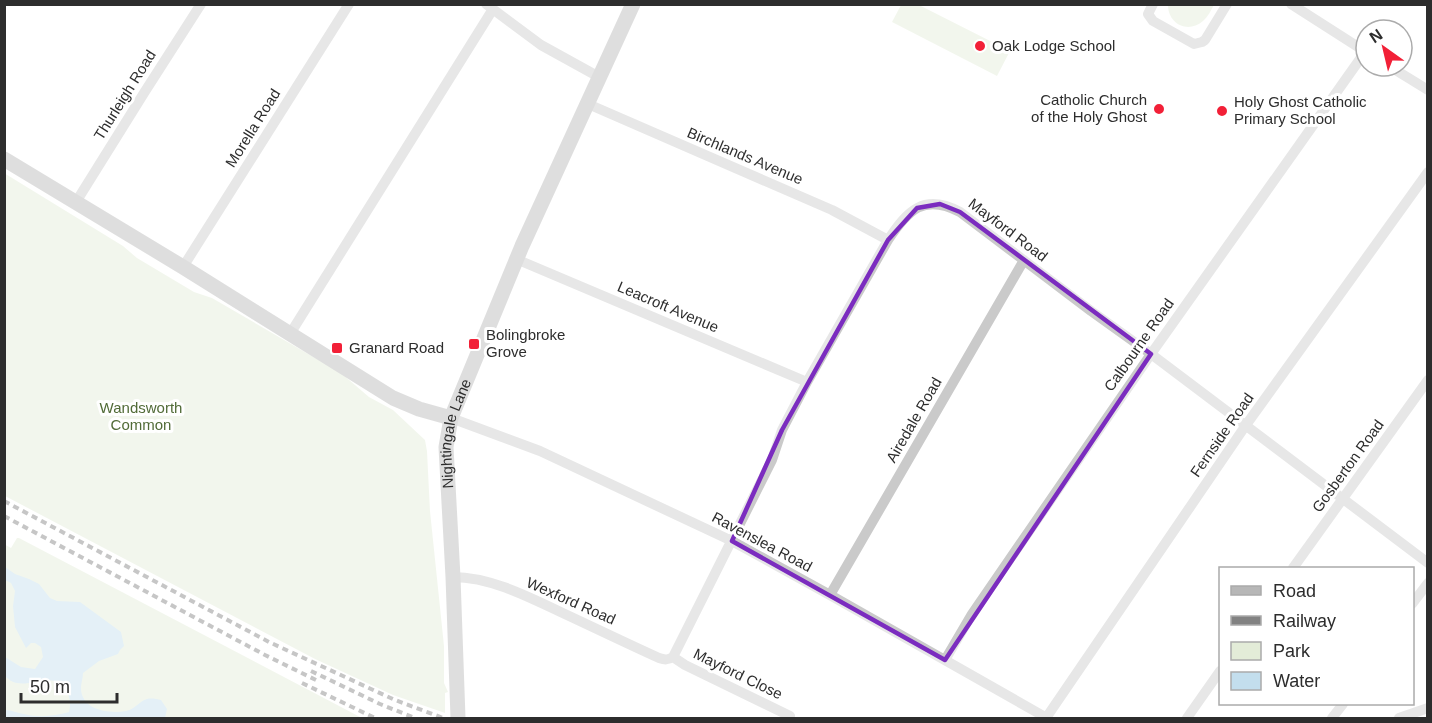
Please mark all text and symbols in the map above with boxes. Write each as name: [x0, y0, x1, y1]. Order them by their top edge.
north arrow: [1354, 18, 1414, 78]
text: N: [1366, 26, 1385, 46]
place label: Oak Lodge School: [992, 37, 1115, 54]
marker: Oak Lodge School: [973, 39, 987, 53]
street label: Thurleigh Road: [90, 47, 159, 143]
street label: Morella Road: [222, 85, 283, 170]
place label: Catholic Church of the Holy Ghost: [1031, 91, 1148, 125]
place label: Holy Ghost Catholic Primary School: [1234, 93, 1367, 127]
marker: Catholic Church of the Holy Ghost: [1152, 102, 1166, 116]
marker: Holy Ghost Catholic Primary School: [1215, 104, 1229, 118]
street label: Birchlands Avenue: [685, 123, 806, 188]
street label: Mayford Road: [966, 194, 1051, 265]
street label: Leacroft Avenue: [615, 278, 721, 335]
street label: Calbourne Road: [1100, 295, 1177, 394]
place label: Bolingbroke Grove: [486, 326, 565, 360]
marker: Bolingbroke Grove: [467, 337, 481, 351]
place label: Granard Road: [349, 339, 444, 356]
marker: Granard Road: [330, 341, 344, 355]
street label: Airedale Road: [882, 374, 945, 465]
street label: Nightingale Lane: [437, 376, 474, 489]
street label: Fernside Road: [1186, 390, 1257, 480]
park label: Wandsworth Common: [100, 399, 182, 433]
street label: Gosberton Road: [1308, 416, 1387, 515]
street label: Ravenslea Road: [709, 508, 815, 575]
legend: [1219, 567, 1414, 705]
street label: Wexford Road: [524, 573, 618, 628]
text: Road: [1273, 581, 1316, 601]
text: Railway: [1273, 611, 1336, 631]
text: Park: [1273, 641, 1311, 661]
street label: Mayford Close: [691, 645, 785, 702]
scale bar: [21, 666, 117, 704]
text: Water: [1273, 671, 1320, 691]
text: 50 m: [30, 677, 70, 697]

